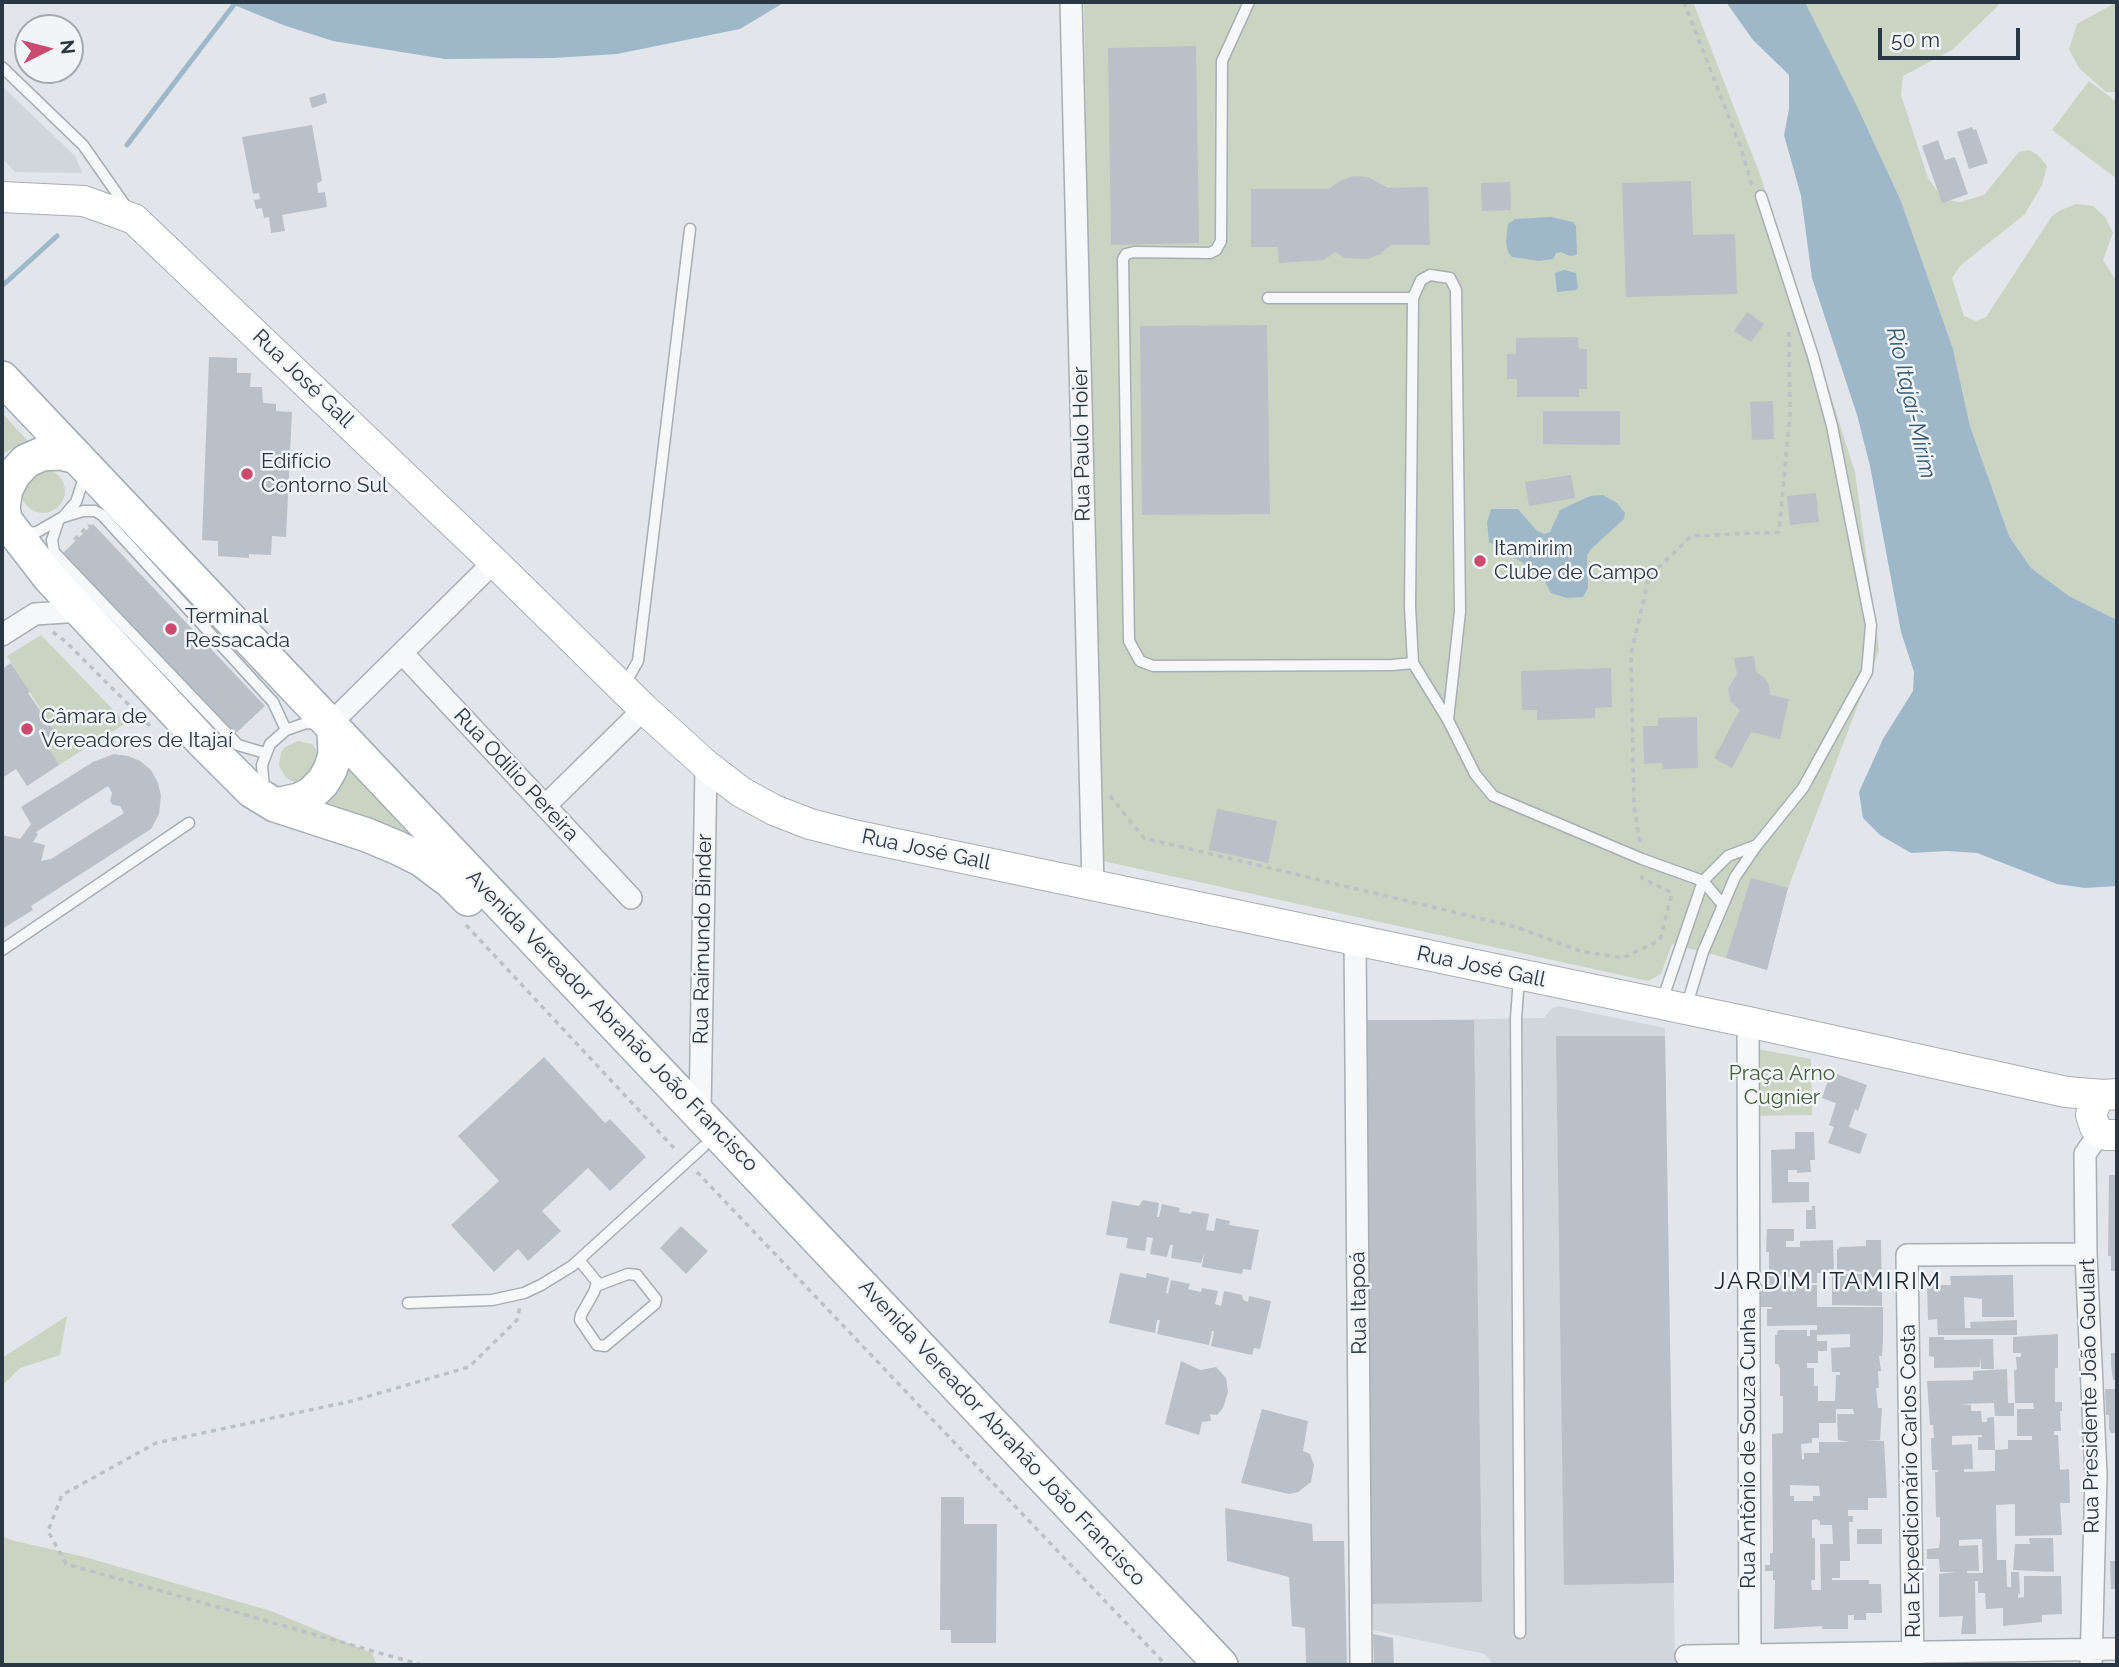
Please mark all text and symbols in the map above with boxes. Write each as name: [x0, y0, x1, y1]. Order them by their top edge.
north arrow: [14, 14, 84, 84]
scale bar: [1881, 14, 2023, 58]
text: 50 m: [1891, 27, 1940, 52]
text: N: [56, 39, 80, 55]
street label: Rua José Gall: [247, 324, 359, 434]
water label: Rio Itajaí-Mirim: [1880, 325, 1942, 481]
street label: Rua Paulo Hoier: [1068, 366, 1096, 522]
place label: Edifício Contorno Sul: [261, 449, 388, 499]
marker: Edifício Contorno Sul: [239, 466, 255, 482]
place label: Itamirim Clube de Campo: [1494, 536, 1659, 586]
marker: Itamirim Clube de Campo: [1472, 553, 1488, 569]
place label: Terminal Ressacada: [185, 604, 290, 654]
marker: Terminal Ressacada: [163, 621, 179, 637]
street label: Rua Odílio Pereira: [448, 703, 584, 847]
place label: Câmara de Vereadores de Itajaí: [41, 704, 232, 754]
marker: Câmara de Vereadores de Itajaí: [19, 721, 35, 737]
street label: Rua José Gall: [859, 824, 993, 876]
street label: Rua Raimundo Binder: [689, 833, 717, 1045]
street label: Avenida Vereador Abrahão João Francisco: [461, 865, 763, 1177]
street label: Rua José Gall: [1414, 941, 1548, 993]
park label: Praça Arno Cugnier: [1729, 1061, 1835, 1111]
street label: Rua Itapoá: [1346, 1251, 1372, 1355]
street label: Rua Presidente João Goulart: [2075, 1258, 2105, 1534]
district label: JARDIM ITAMIRIM: [1716, 1268, 1940, 1296]
street label: Avenida Vereador Abrahão João Francisco: [853, 1275, 1151, 1591]
street label: Rua Antônio de Souza Cunha: [1736, 1307, 1762, 1589]
street label: Rua Expedicionário Carlos Costa: [1896, 1324, 1926, 1638]

